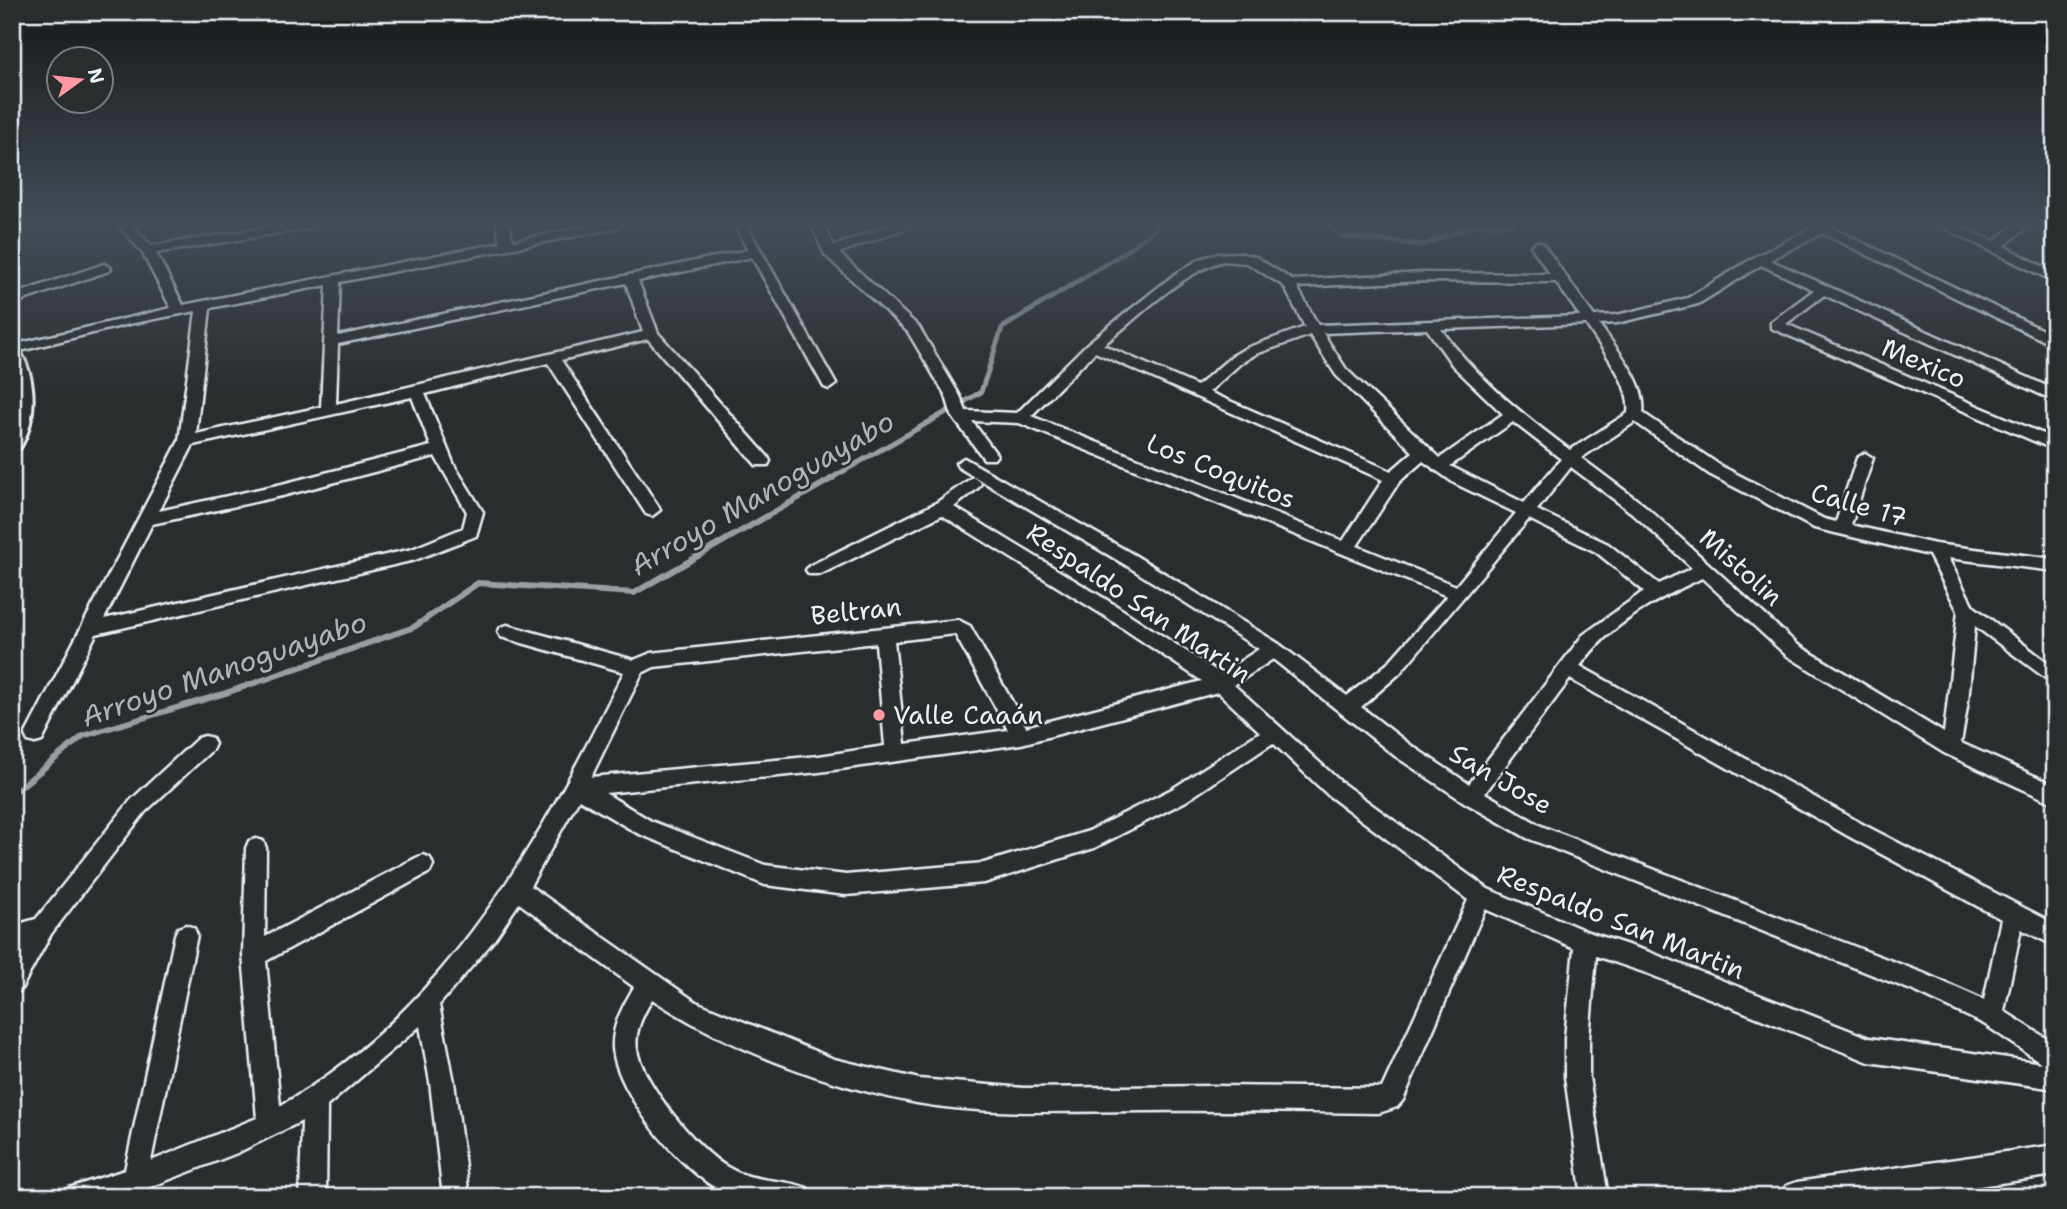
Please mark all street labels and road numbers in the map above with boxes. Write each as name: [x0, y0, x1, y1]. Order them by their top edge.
street label: Mexico: [1877, 329, 1972, 396]
street label: Los Coquitos: [1141, 425, 1301, 516]
street label: Calle 17: [1807, 474, 1911, 535]
street label: Respaldo San Martin: [1020, 514, 1258, 691]
street label: Mistolin: [1692, 520, 1791, 613]
street label: Beltran: [809, 588, 903, 633]
street label: San Jose: [1444, 735, 1559, 822]
street label: Respaldo San Martin: [1492, 856, 1750, 987]

